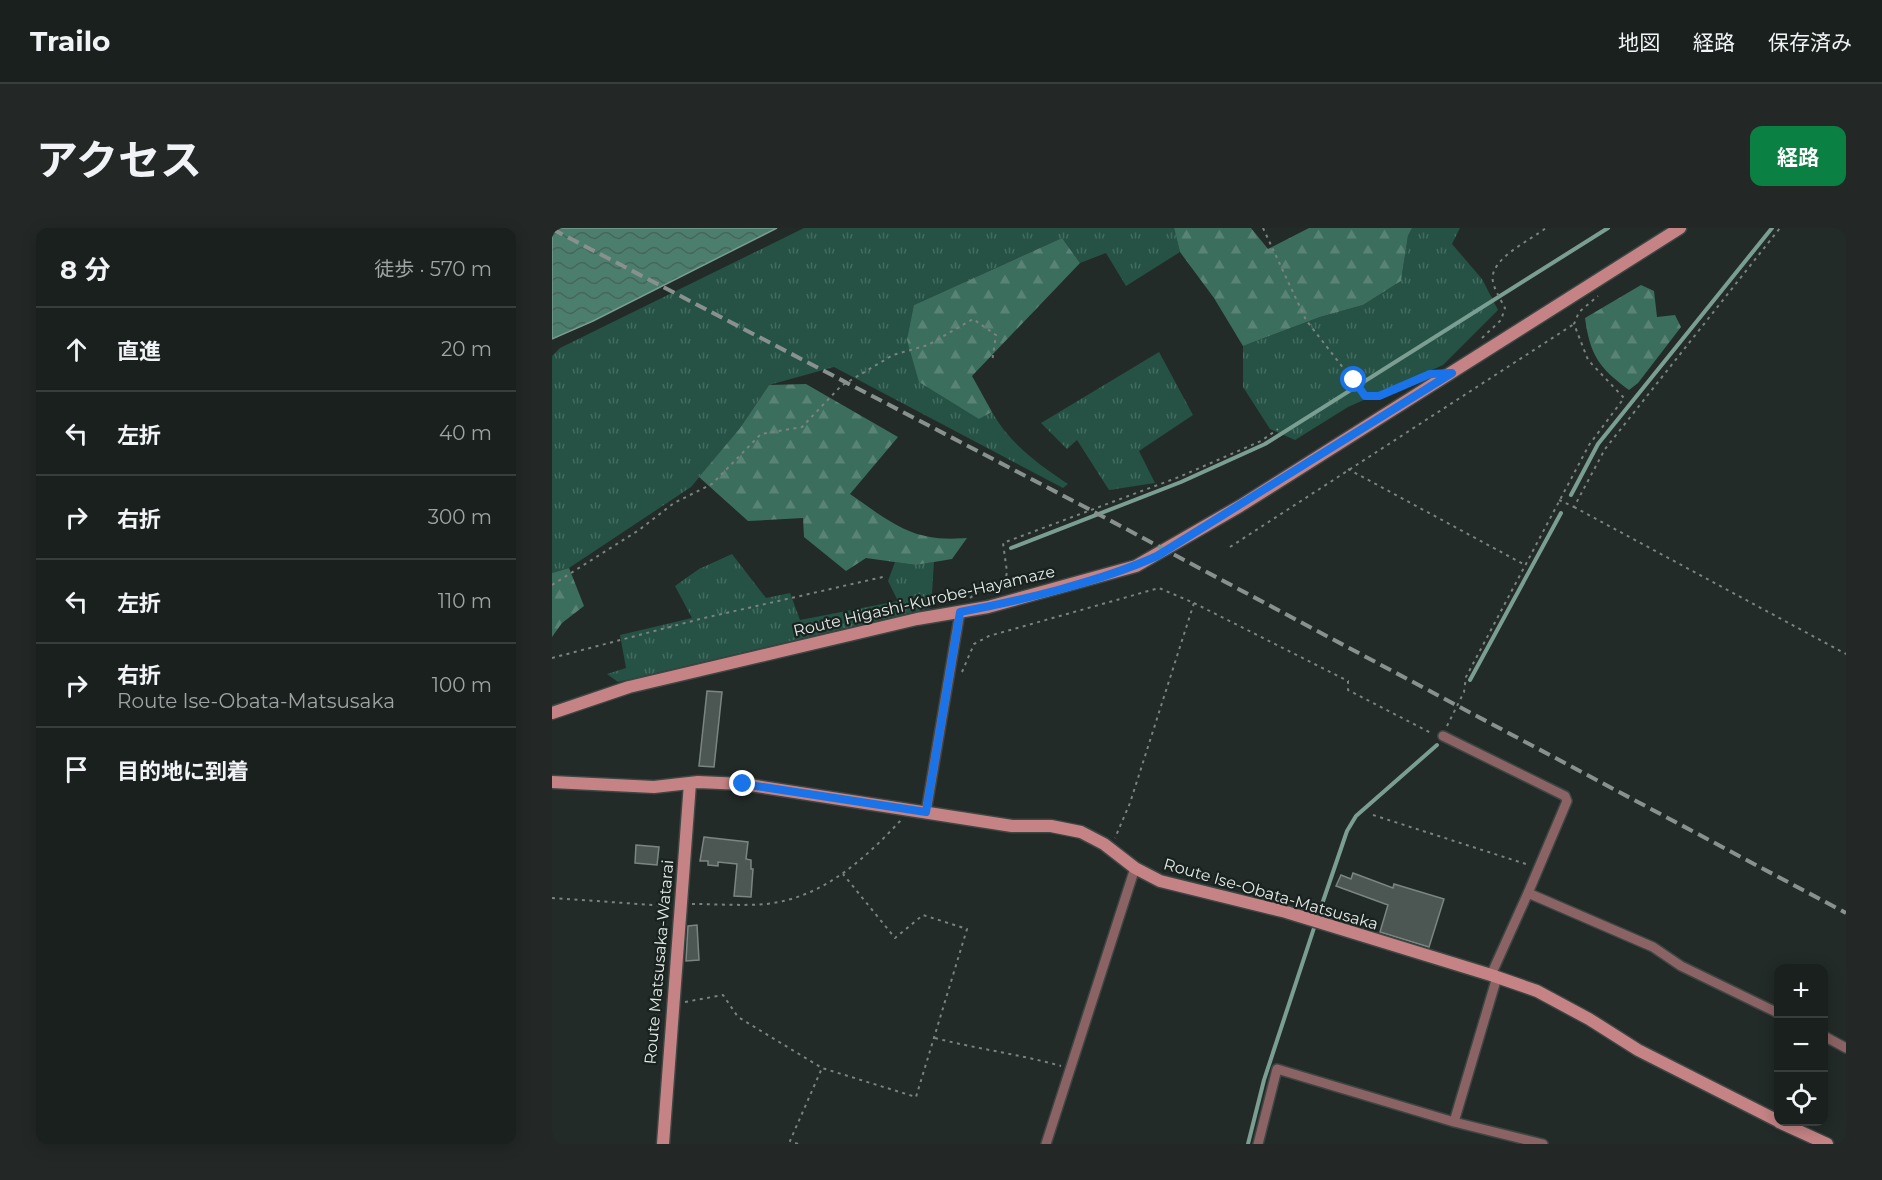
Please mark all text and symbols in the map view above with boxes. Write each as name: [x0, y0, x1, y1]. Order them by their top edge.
text: Trailo: [30, 24, 110, 58]
text: 地図: [1618, 30, 1660, 55]
text: 経路: [1693, 30, 1735, 55]
text: 保存済み: [1768, 30, 1852, 55]
button: 経路: [1750, 126, 1846, 186]
text: アクセス: [36, 134, 202, 186]
text: 8 分: [60, 254, 111, 286]
text: 徒歩 · 570 m: [374, 257, 492, 281]
icon: ahead: [60, 333, 93, 366]
text: 20 m: [441, 337, 492, 361]
text: 直進: [117, 338, 161, 365]
route start: [1340, 366, 1366, 392]
icon: left: [60, 417, 93, 450]
text: 40 m: [439, 421, 492, 445]
text: 左折: [117, 422, 161, 449]
icon: right: [60, 501, 93, 534]
text: 300 m: [428, 505, 492, 529]
text: 右折: [117, 506, 161, 533]
street label: Route Higashi-Kurobe-Hayamaze: [791, 562, 1057, 640]
icon: left: [60, 585, 93, 618]
text: 110 m: [438, 589, 492, 613]
text: 左折: [117, 590, 161, 617]
text: 右折: [117, 662, 161, 689]
icon: right: [60, 669, 93, 702]
text: 100 m: [432, 673, 492, 697]
text: Route Ise-Obata-Matsusaka: [117, 689, 395, 713]
icon: arrive: [60, 753, 93, 786]
text: 目的地に到着: [117, 758, 249, 785]
route end: [729, 770, 755, 796]
street label: Route Ise-Obata-Matsusaka: [1162, 854, 1380, 934]
street label: Route Matsusaka-Watarai: [641, 859, 677, 1065]
map controls: [1774, 964, 1828, 1126]
button: +: [1774, 964, 1828, 1018]
button: −: [1774, 1018, 1828, 1072]
button: locate: [1774, 1072, 1828, 1126]

